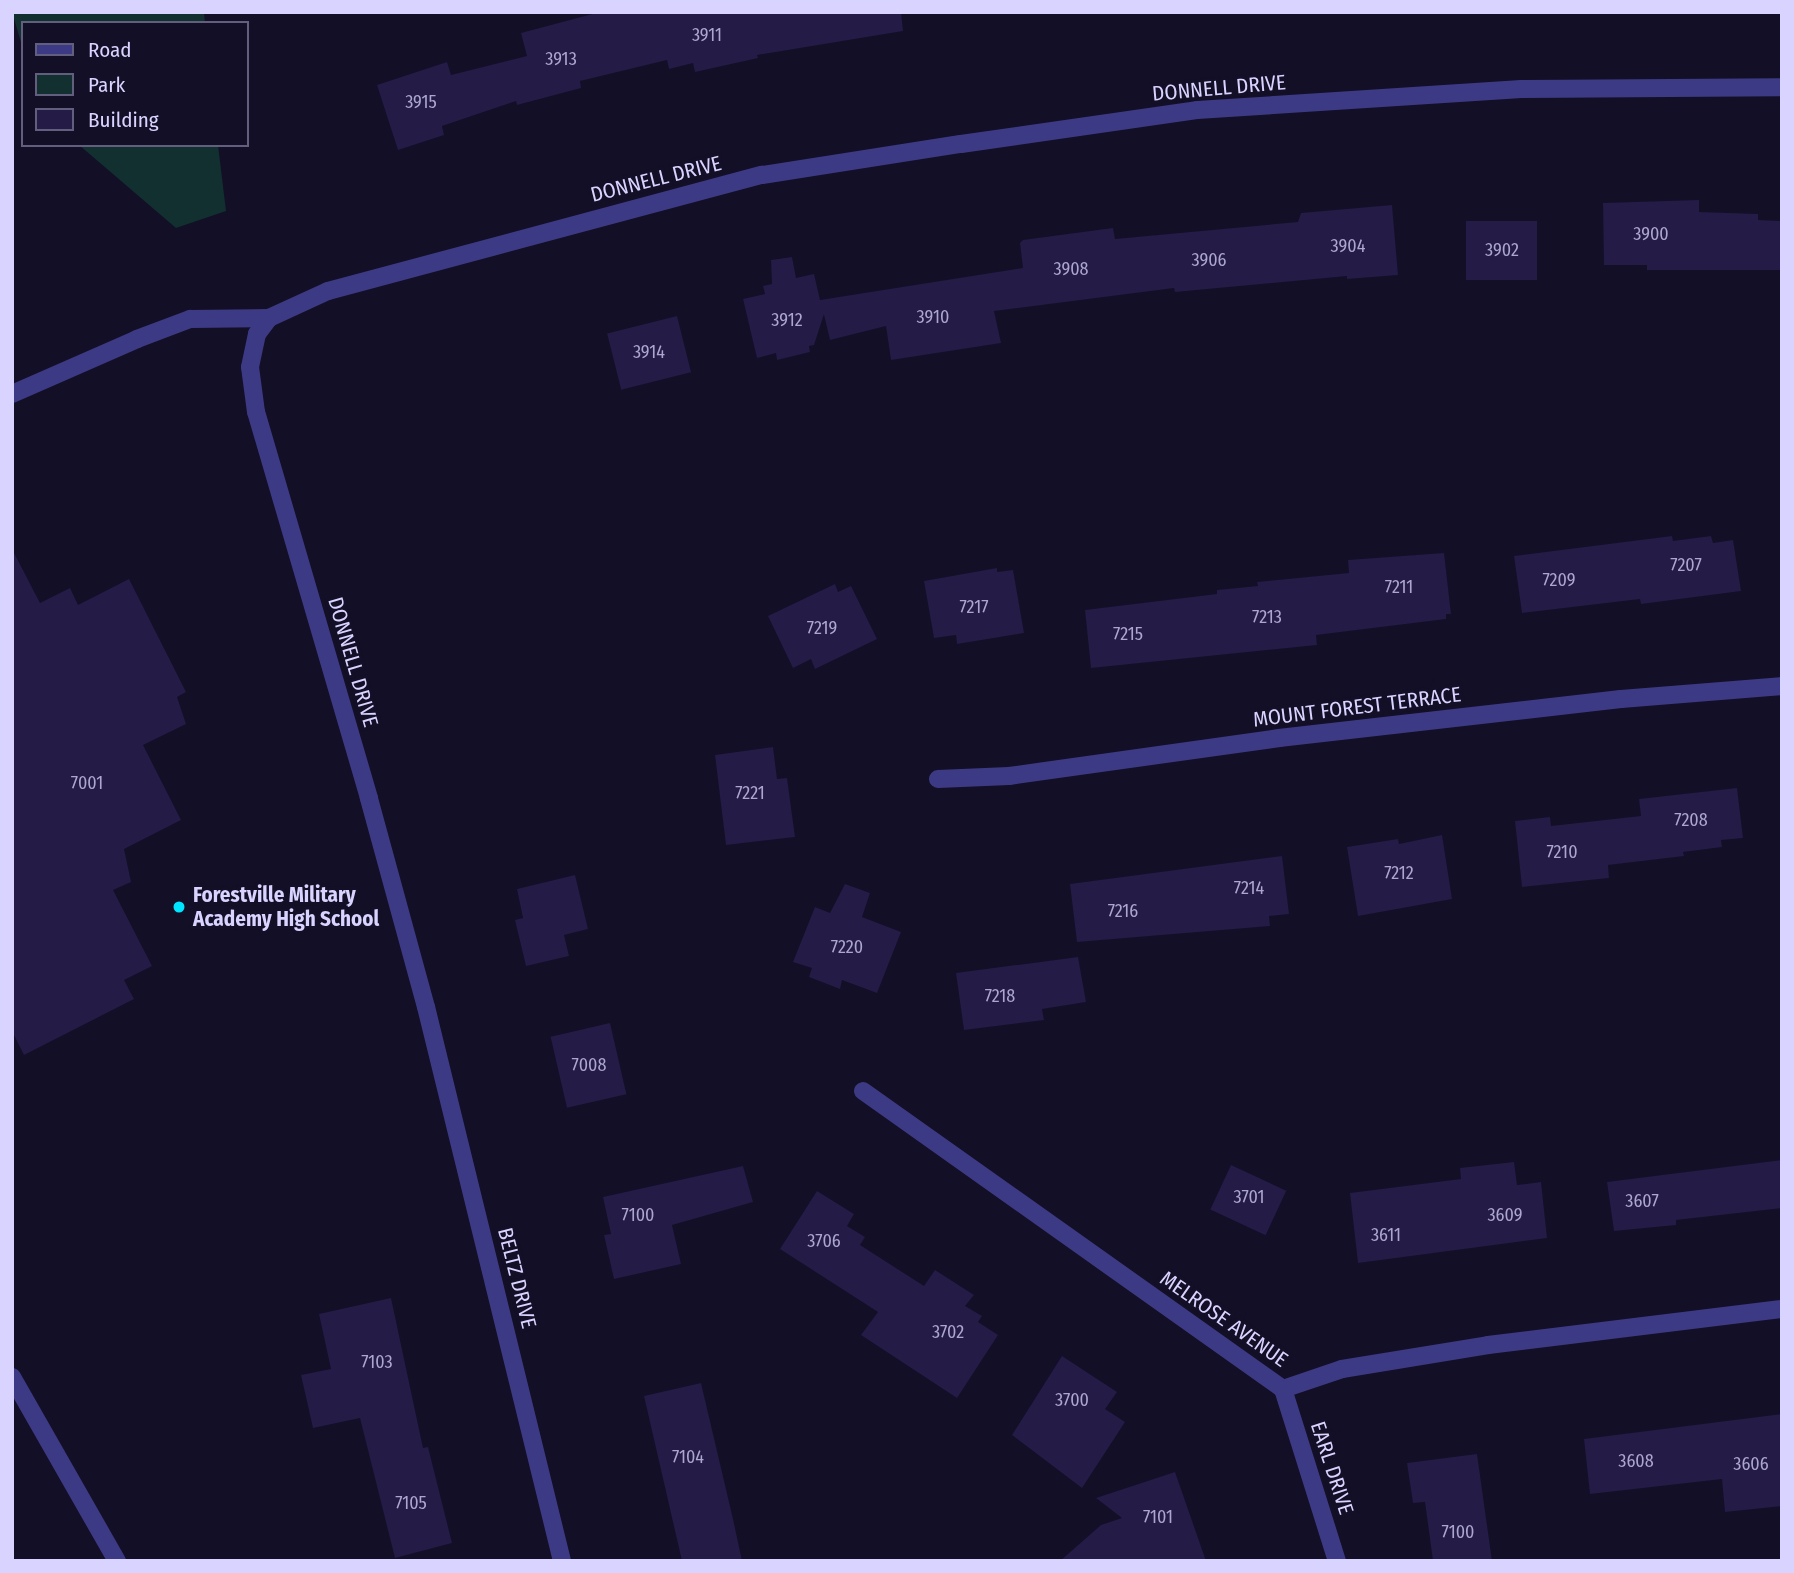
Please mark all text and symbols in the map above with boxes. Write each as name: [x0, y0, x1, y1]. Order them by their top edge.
legend: [21, 21, 248, 147]
house number: 3911: [692, 24, 722, 46]
text: Road: [88, 37, 132, 63]
house number: 3913: [545, 48, 577, 70]
street label: DONNELL DRIVE: [1151, 70, 1287, 106]
text: Park: [88, 72, 125, 98]
house number: 3915: [405, 91, 437, 113]
text: Building: [88, 107, 159, 133]
street label: DONNELL DRIVE: [588, 151, 724, 207]
house number: 3900: [1633, 223, 1669, 245]
house number: 3904: [1331, 235, 1365, 257]
house number: 3902: [1485, 239, 1519, 261]
house number: 3906: [1192, 249, 1226, 271]
house number: 3908: [1053, 258, 1089, 280]
house number: 3910: [917, 306, 949, 328]
house number: 3912: [771, 309, 803, 331]
house number: 3914: [633, 341, 665, 363]
house number: 7207: [1670, 554, 1702, 576]
house number: 7209: [1542, 569, 1576, 591]
house number: 7211: [1385, 576, 1413, 598]
street label: DONNELL DRIVE: [322, 594, 384, 730]
house number: 7217: [960, 596, 988, 618]
house number: 7213: [1252, 606, 1282, 628]
house number: 7219: [807, 617, 837, 639]
house number: 7215: [1113, 623, 1143, 645]
street label: MOUNT FOREST TERRACE: [1252, 682, 1462, 732]
house number: 7001: [71, 772, 103, 794]
house number: 7221: [735, 782, 765, 804]
house number: 7208: [1674, 809, 1708, 831]
house number: 7210: [1546, 841, 1578, 863]
house number: 7212: [1384, 862, 1414, 884]
house number: 7214: [1234, 877, 1264, 899]
place label: Forestville Military Academy High School: [193, 882, 379, 932]
marker: Forestville Military Academy High School: [171, 899, 187, 915]
house number: 7216: [1108, 900, 1138, 922]
house number: 7220: [831, 936, 863, 958]
house number: 7218: [985, 985, 1015, 1007]
house number: 7008: [572, 1054, 606, 1076]
house number: 3701: [1233, 1186, 1265, 1208]
house number: 3607: [1625, 1190, 1659, 1212]
house number: 7100: [622, 1204, 654, 1226]
house number: 3609: [1487, 1204, 1523, 1226]
house number: 3611: [1371, 1224, 1401, 1246]
street label: BELTZ DRIVE: [492, 1225, 542, 1331]
house number: 3706: [807, 1230, 841, 1252]
street label: MELROSE AVENUE: [1155, 1266, 1293, 1372]
house number: 3702: [932, 1321, 964, 1343]
house number: 7103: [361, 1351, 393, 1373]
house number: 3700: [1055, 1389, 1089, 1411]
street label: EARL DRIVE: [1305, 1418, 1359, 1518]
house number: 7104: [672, 1446, 704, 1468]
house number: 3608: [1618, 1450, 1654, 1472]
house number: 3606: [1733, 1453, 1769, 1475]
house number: 7105: [395, 1492, 427, 1514]
house number: 7101: [1143, 1506, 1173, 1528]
house number: 7100: [1442, 1521, 1474, 1543]

